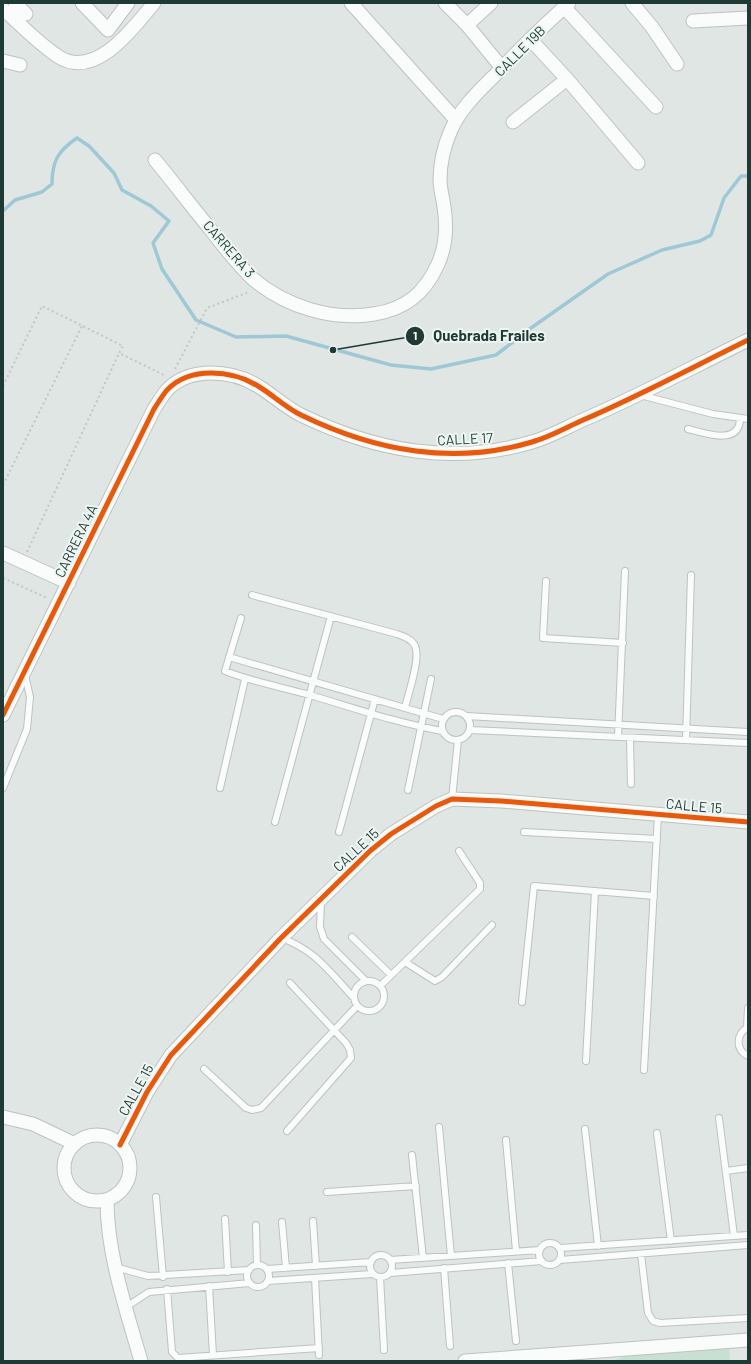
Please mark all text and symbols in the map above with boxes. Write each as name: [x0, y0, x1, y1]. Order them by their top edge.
street label: CALLE 19B: [491, 22, 549, 80]
street label: CARRERA 3: [200, 217, 259, 281]
callout: Quebrada Frailes: [405, 322, 552, 349]
text: Quebrada Frailes: [433, 326, 545, 344]
text: 1: [413, 328, 417, 342]
street label: CALLE 17: [437, 429, 494, 448]
street label: CARRERA 4A: [51, 501, 101, 580]
street label: CALLE 15: [665, 795, 723, 816]
street label: CALLE 15: [329, 824, 382, 875]
street label: CALLE 15: [114, 1061, 157, 1118]

